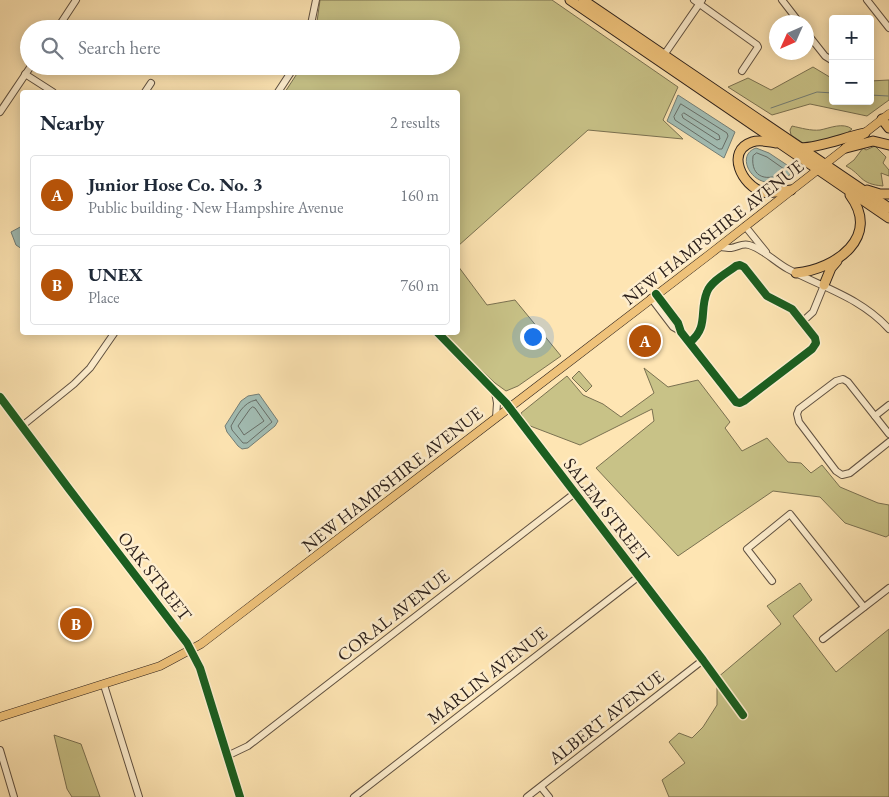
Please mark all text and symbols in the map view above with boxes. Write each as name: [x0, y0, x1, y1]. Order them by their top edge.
north arrow: [769, 15, 814, 60]
map controls: [829, 15, 874, 105]
button: +: [829, 15, 874, 60]
search box: [20, 20, 460, 75]
icon: search: [38, 34, 66, 62]
text: Search here: [78, 35, 160, 60]
button: −: [829, 60, 874, 105]
text: Nearby: [40, 109, 104, 136]
text: 2 results: [390, 112, 440, 133]
street label: NEW HAMPSHIRE AVENUE: [618, 154, 808, 310]
text: Junior Hose Co. No. 3: [88, 172, 263, 197]
text: A: [51, 185, 63, 206]
text: 160 m: [400, 185, 439, 206]
text: Public building · New Hampshire Avenue: [88, 197, 343, 218]
text: UNEX: [88, 262, 143, 287]
text: B: [52, 275, 62, 296]
text: 760 m: [400, 275, 439, 296]
text: Place: [88, 287, 120, 308]
pin: A: [629, 322, 661, 360]
your location: [520, 324, 546, 350]
street label: NEW HAMPSHIRE AVENUE: [297, 401, 487, 557]
street label: SALEM STREET: [559, 453, 656, 568]
street label: OAK STREET: [113, 527, 198, 626]
street label: CORAL AVENUE: [332, 564, 454, 666]
pin: B: [60, 605, 92, 643]
street label: MARLIN AVENUE: [422, 621, 552, 729]
street label: ALBERT AVENUE: [543, 665, 668, 770]

